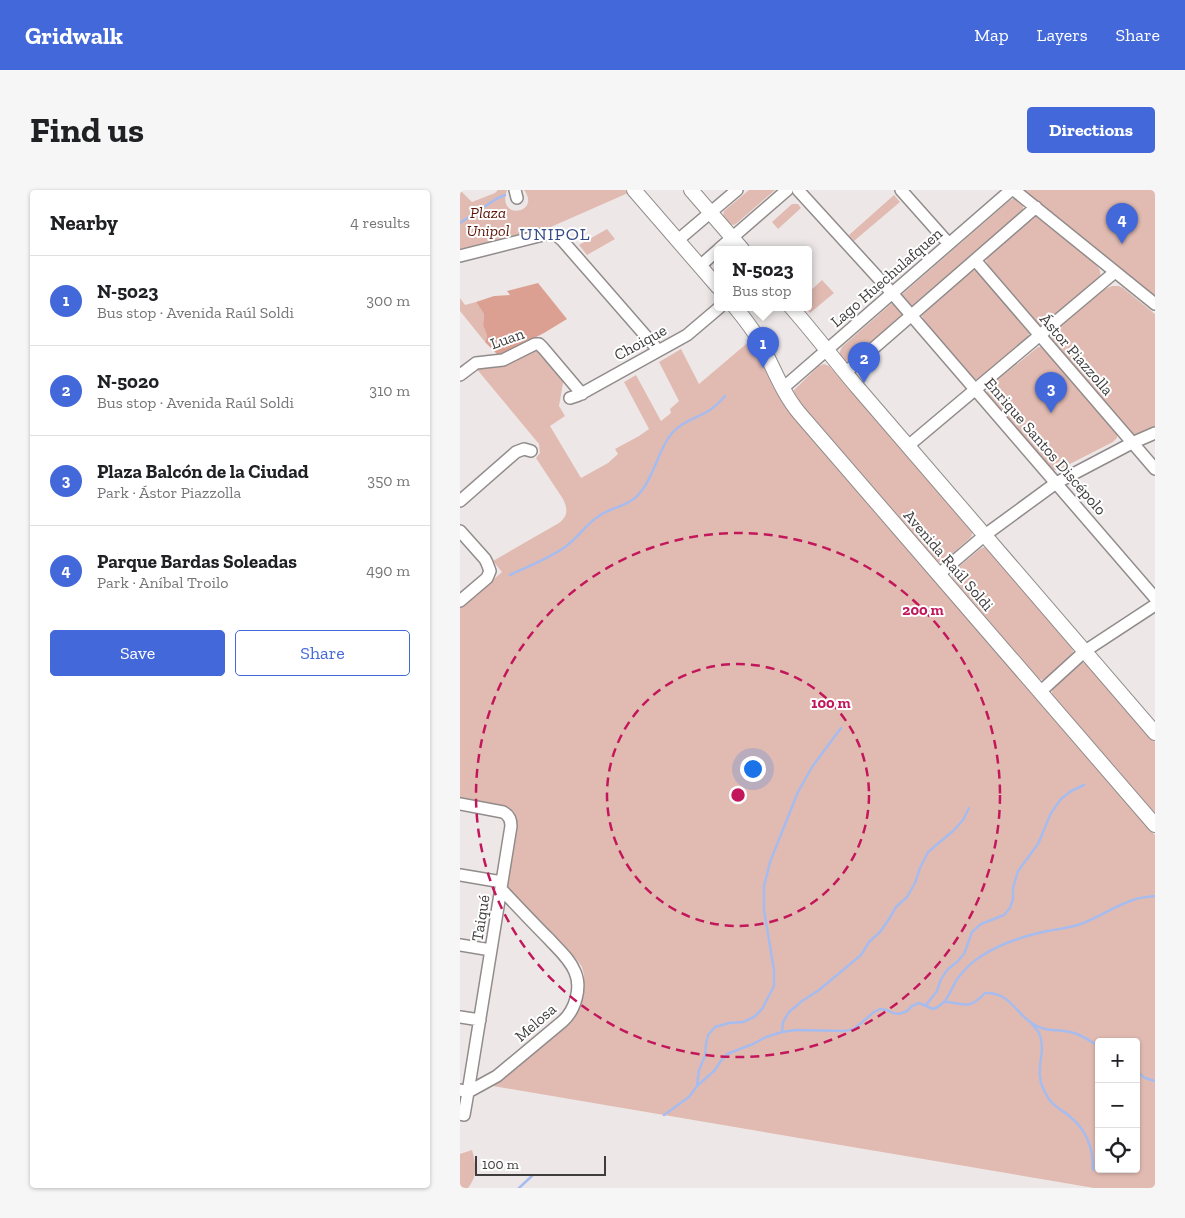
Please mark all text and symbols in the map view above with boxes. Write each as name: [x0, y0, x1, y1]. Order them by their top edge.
text: Gridwalk: [25, 21, 123, 50]
text: Map: [974, 24, 1009, 46]
text: Layers: [1037, 24, 1088, 46]
text: Share: [1116, 24, 1160, 46]
button: Directions: [1027, 107, 1155, 153]
text: Find us: [30, 109, 144, 151]
park label: Plaza Unipol: [466, 203, 510, 240]
pin: 4: [1106, 203, 1138, 244]
text: Nearby: [50, 210, 118, 235]
text: 4 results: [350, 213, 410, 232]
district label: UNIPOL: [519, 223, 591, 245]
street label: Lago Huechulafquen: [827, 223, 947, 331]
popup: [714, 246, 812, 311]
text: N-5023: [732, 258, 794, 281]
text: N-5023: [97, 280, 158, 303]
text: Bus stop: [732, 281, 792, 300]
text: 1: [63, 291, 69, 310]
text: 300 m: [366, 291, 410, 310]
text: Bus stop · Avenida Raúl Soldi: [97, 303, 294, 322]
street label: Ástor Piazzolla: [1036, 309, 1118, 399]
street label: Choique: [611, 320, 670, 365]
street label: Luan: [488, 323, 527, 353]
pin: 1: [747, 327, 779, 368]
pin: 2: [848, 342, 880, 383]
text: N-5020: [97, 370, 159, 393]
pin: 3: [1035, 372, 1067, 413]
street label: Enrique Santos Discépolo: [981, 374, 1110, 519]
text: 2: [62, 381, 70, 400]
text: 310 m: [369, 381, 410, 400]
text: Bus stop · Avenida Raúl Soldi: [97, 393, 294, 412]
text: Plaza Balcón de la Ciudad: [97, 460, 309, 483]
text: 3: [62, 471, 70, 490]
text: 350 m: [367, 471, 410, 490]
text: Park · Ástor Piazzolla: [97, 483, 241, 502]
street label: Avenida Raúl Soldi: [900, 506, 998, 615]
text: Parque Bardas Soleadas: [97, 550, 297, 573]
text: 4: [61, 561, 71, 580]
text: 490 m: [366, 561, 410, 580]
text: Park · Aníbal Troilo: [97, 573, 229, 592]
text: 200 m: [902, 601, 944, 619]
button: Save: [50, 630, 225, 676]
button: Share: [235, 630, 410, 676]
text: 100 m: [811, 694, 851, 712]
your location: [740, 756, 766, 782]
centre of rings: [729, 786, 747, 804]
street label: Taiqué: [467, 894, 494, 943]
street label: Melosa: [511, 999, 560, 1045]
map controls: [1095, 1038, 1140, 1173]
button: +: [1095, 1038, 1140, 1083]
button: −: [1095, 1083, 1140, 1128]
button: locate: [1095, 1128, 1140, 1173]
scale bar: [475, 1153, 606, 1176]
text: 100 m: [482, 1156, 519, 1173]

